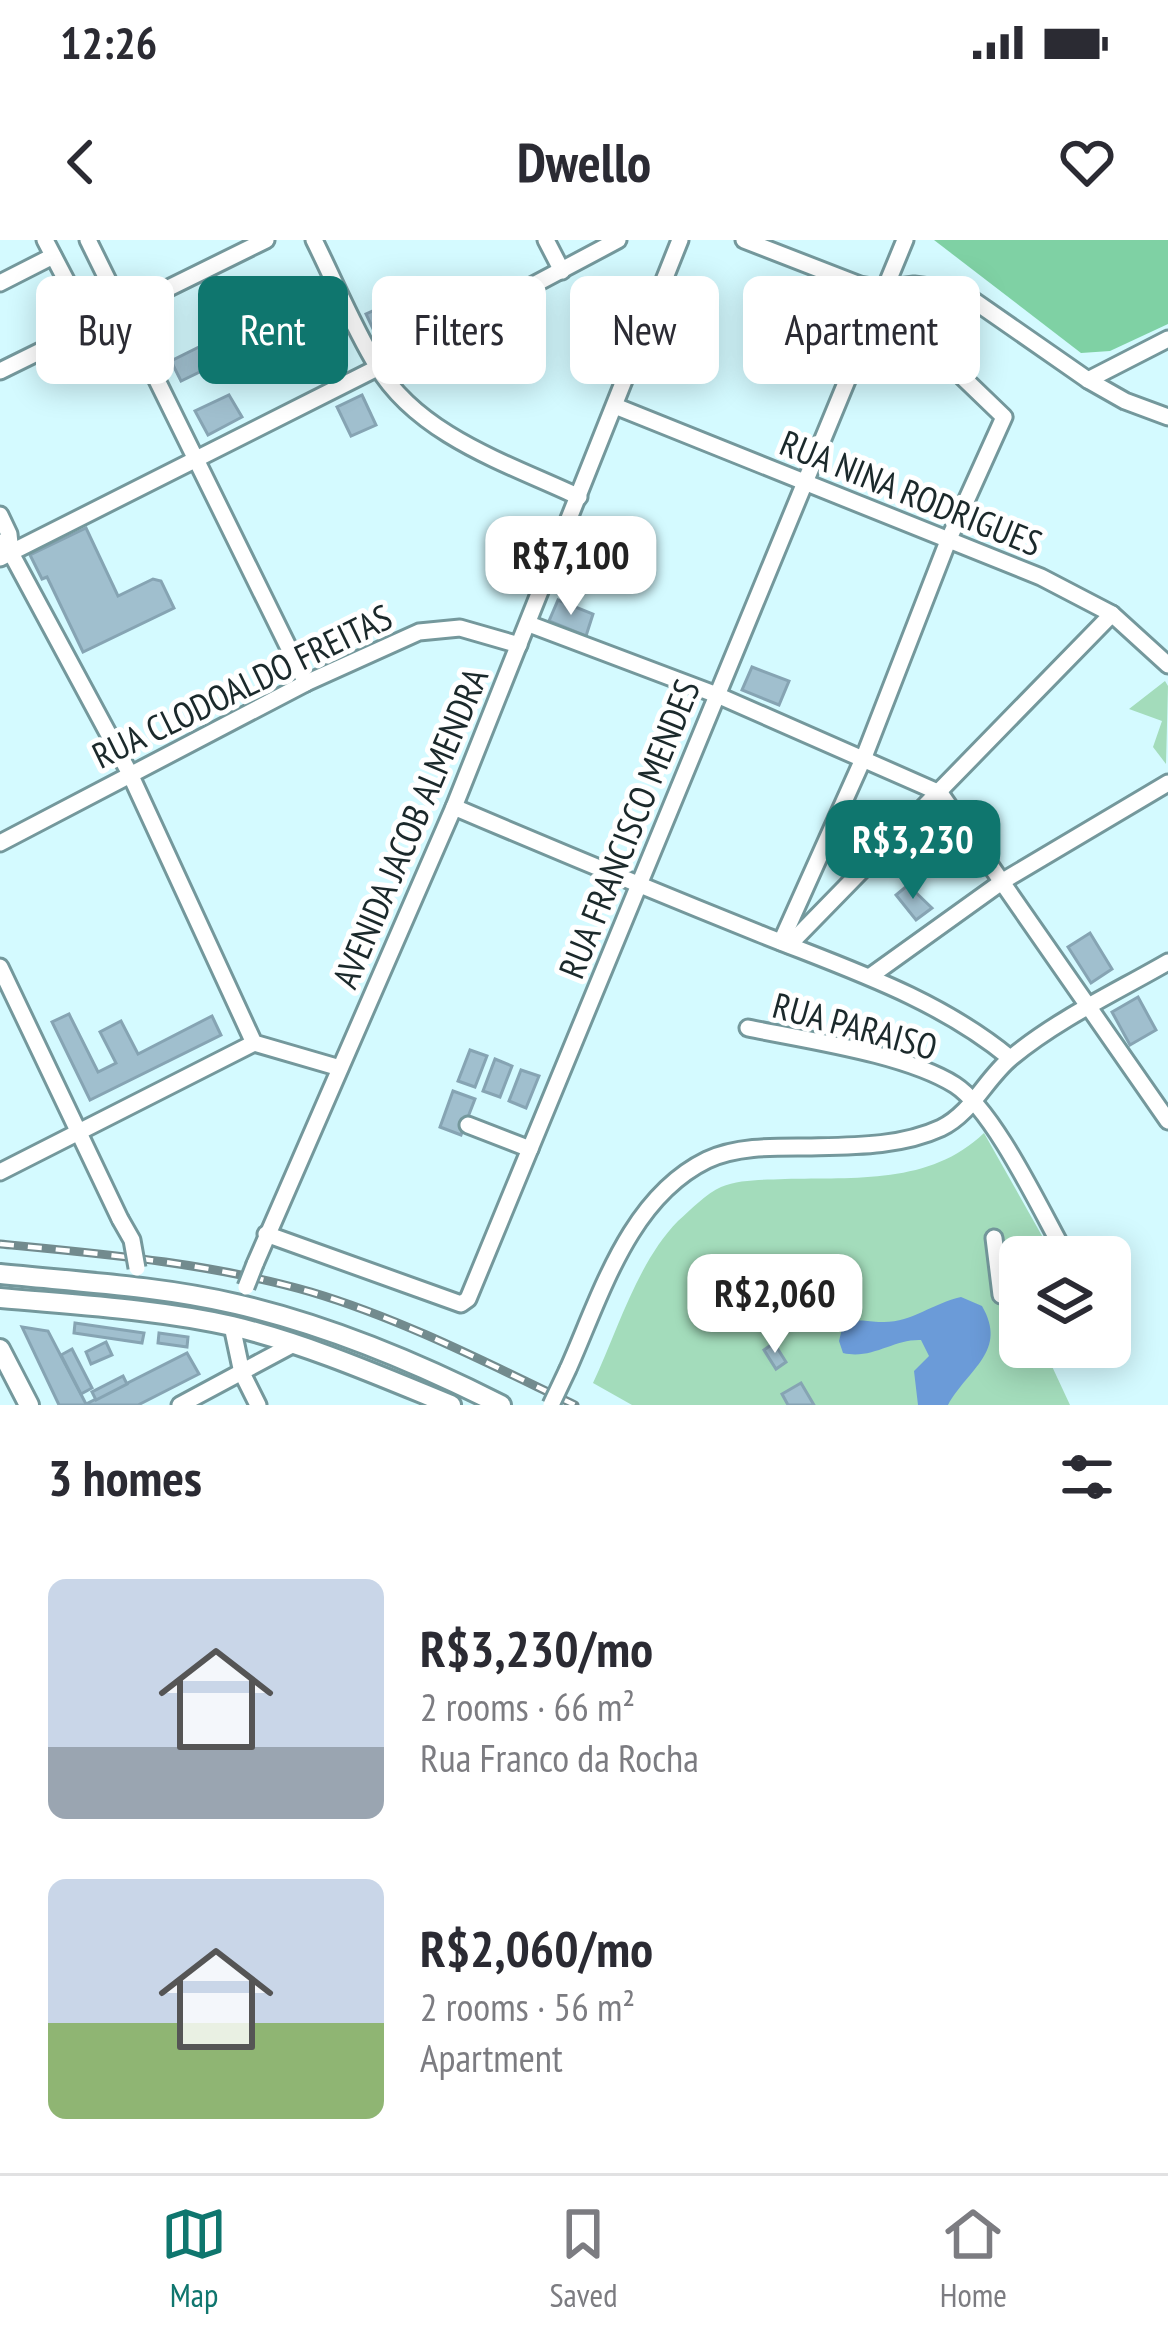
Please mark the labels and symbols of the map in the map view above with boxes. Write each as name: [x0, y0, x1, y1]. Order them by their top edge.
street label: RUA NINA RODRIGUES: [773, 419, 1049, 566]
pin: R$7,100: [460, 516, 682, 618]
street label: RUA CLODOALDO FREITAS: [84, 593, 399, 778]
street label: AVENIDA JACOB ALMENDRA: [321, 661, 498, 995]
street label: RUA FRANCISCO MENDES: [547, 673, 710, 985]
pin: R$3,230: [802, 800, 1024, 902]
street label: RUA PARAISO: [768, 981, 942, 1070]
pin: R$2,060: [664, 1254, 886, 1356]

